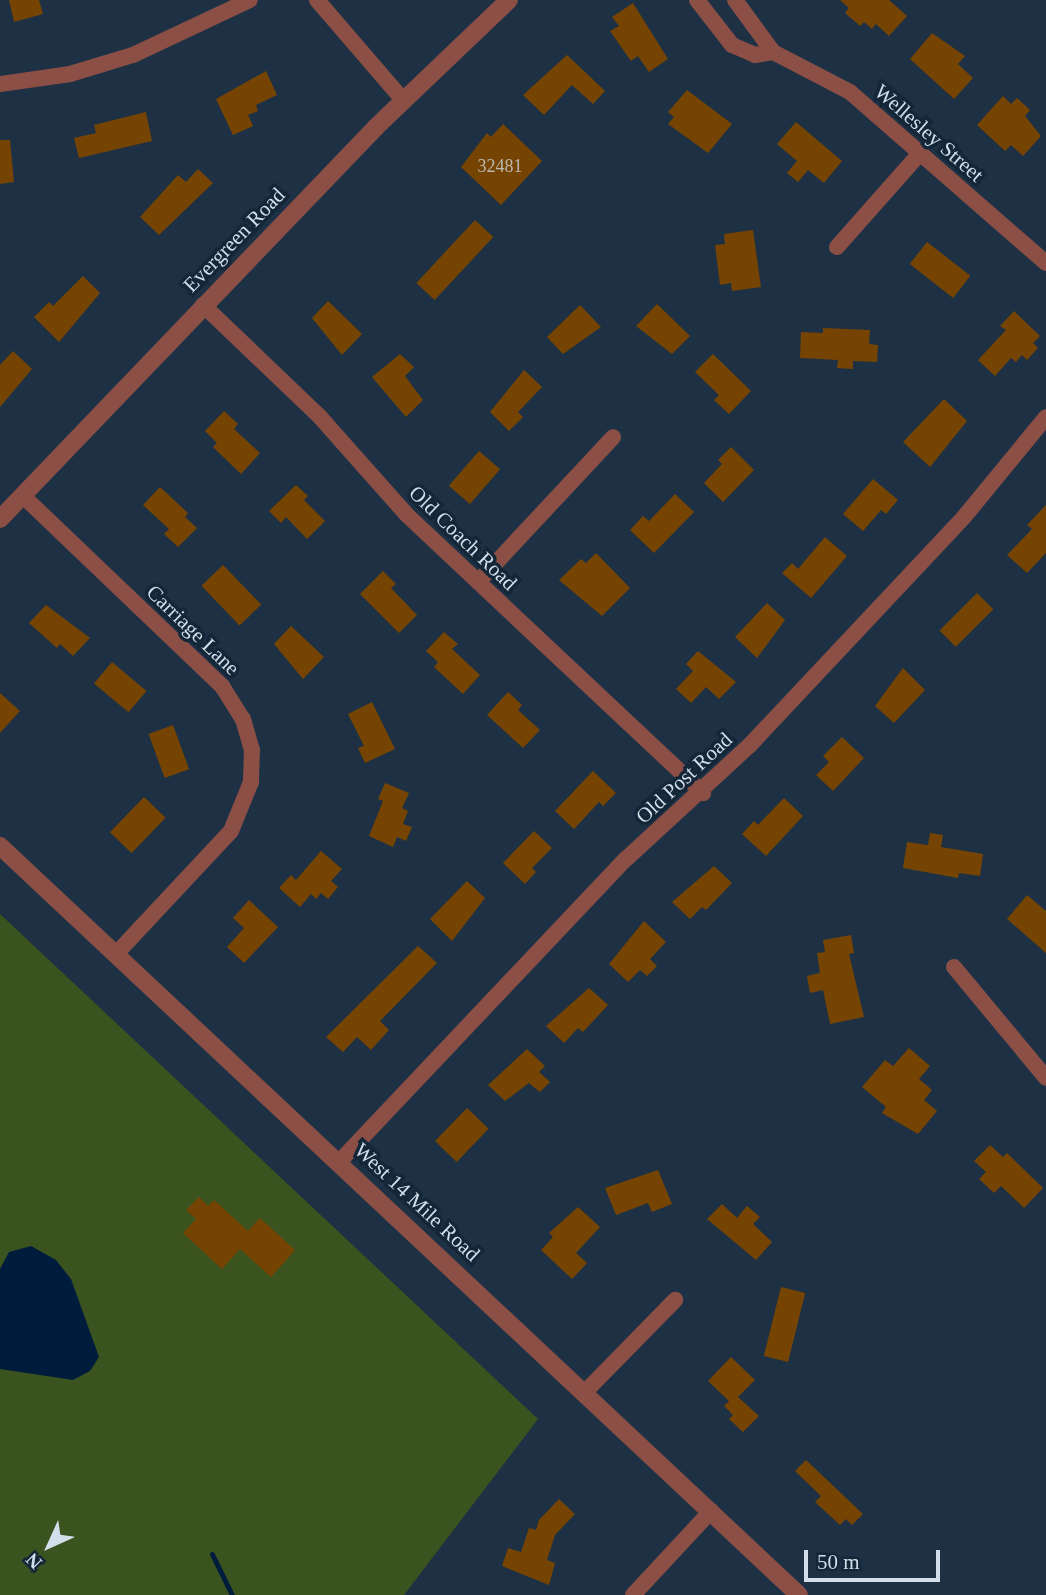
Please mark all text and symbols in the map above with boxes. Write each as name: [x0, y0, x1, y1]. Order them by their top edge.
street label: Wellesley Street: [869, 79, 989, 187]
house number: 32481: [478, 155, 522, 177]
street label: Evergreen Road: [178, 183, 290, 297]
street label: Old Coach Road: [404, 480, 522, 596]
street label: Carriage Lane: [141, 579, 245, 681]
street label: Old Post Road: [631, 727, 737, 829]
street label: West 14 Mile Road: [349, 1137, 485, 1267]
north arrow: [14, 1511, 84, 1581]
scale bar: [808, 1536, 944, 1580]
text: N: [22, 1549, 46, 1573]
text: 50 m: [817, 1550, 860, 1574]

